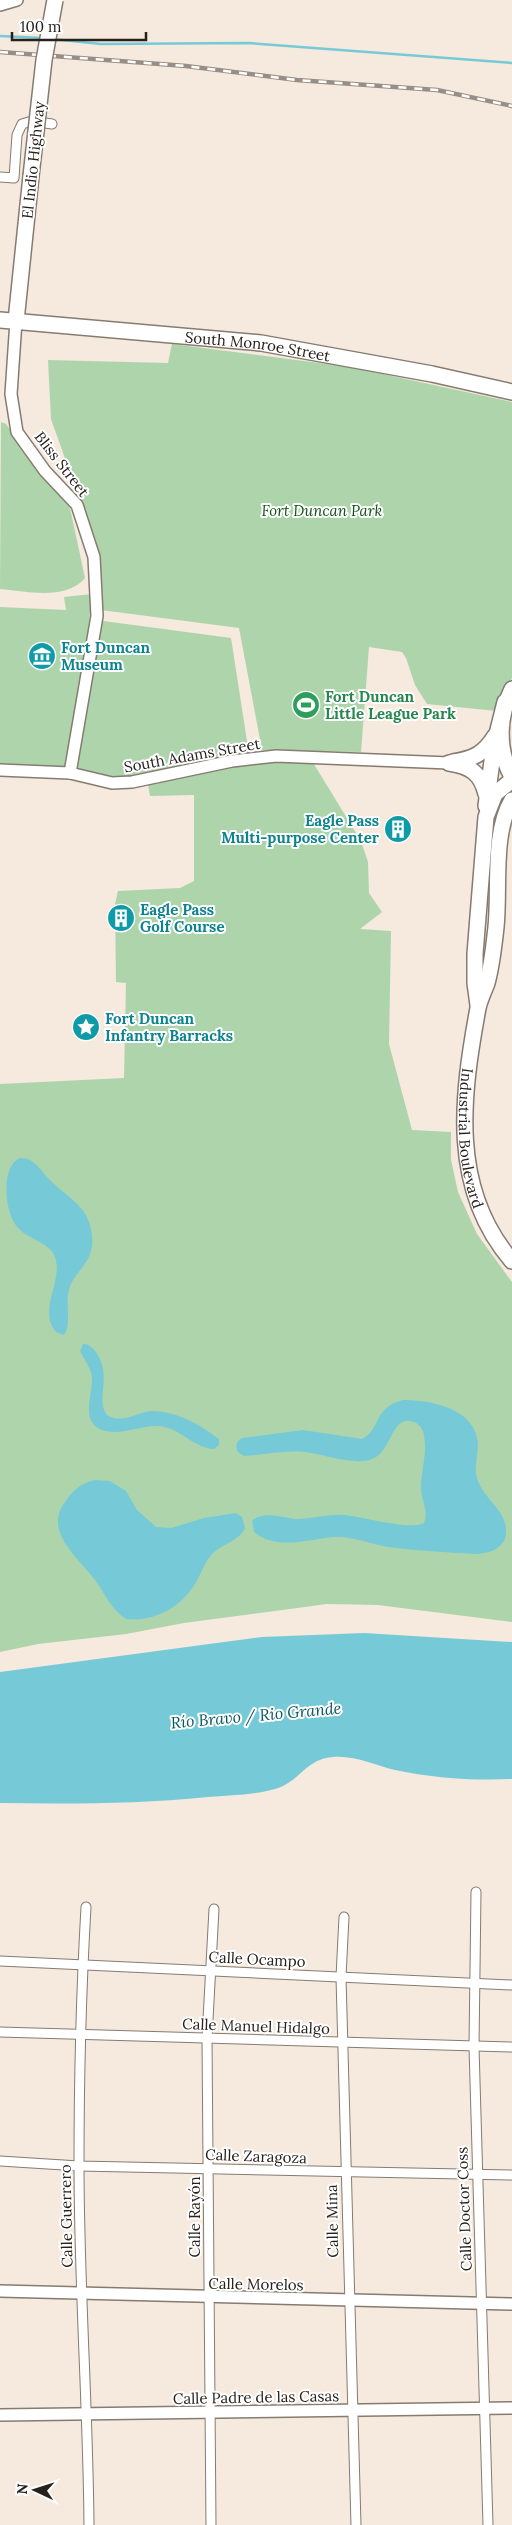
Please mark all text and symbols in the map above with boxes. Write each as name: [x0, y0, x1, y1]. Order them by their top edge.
scale bar: [12, 10, 146, 42]
text: 100 m: [20, 17, 61, 36]
street label: El Indio Highway: [17, 100, 49, 220]
street label: South Monroe Street: [184, 327, 332, 365]
street label: Bliss Street: [31, 427, 94, 501]
park label: Fort Duncan Park: [262, 501, 383, 520]
place label: Fort Duncan Museum: [61, 638, 151, 674]
museum icon: Fort Duncan Museum: [27, 641, 57, 671]
place label: Fort Duncan Little League Park: [325, 687, 456, 723]
sports icon: Fort Duncan Little League Park: [291, 690, 321, 720]
street label: South Adams Street: [122, 734, 262, 776]
place label: Eagle Pass Multi-purpose Center: [221, 811, 380, 847]
building icon: Eagle Pass Multi-purpose Center: [383, 814, 413, 844]
place label: Eagle Pass Golf Course: [140, 900, 224, 936]
building icon: Eagle Pass Golf Course: [106, 903, 136, 933]
place label: Fort Duncan Infantry Barracks: [105, 1009, 233, 1045]
place icon: Fort Duncan Infantry Barracks: [71, 1012, 101, 1042]
street label: Industrial Boulevard: [455, 1067, 488, 1211]
water label: Río Bravo / Rio Grande: [170, 1698, 342, 1733]
street label: Calle Ocampo: [208, 1947, 306, 1971]
street label: Calle Manuel Hidalgo: [182, 2014, 330, 2038]
street label: Calle Zaragoza: [205, 2145, 307, 2167]
street label: Calle Doctor Coss: [452, 2146, 476, 2272]
street label: Calle Guerrero: [56, 2164, 76, 2268]
street label: Calle Rayón: [185, 2176, 204, 2258]
street label: Calle Mina: [322, 2184, 342, 2258]
street label: Calle Morelos: [208, 2274, 304, 2294]
street label: Calle Padre de las Casas: [173, 2386, 339, 2408]
north arrow: [10, 2465, 60, 2515]
text: N: [13, 2483, 31, 2495]

